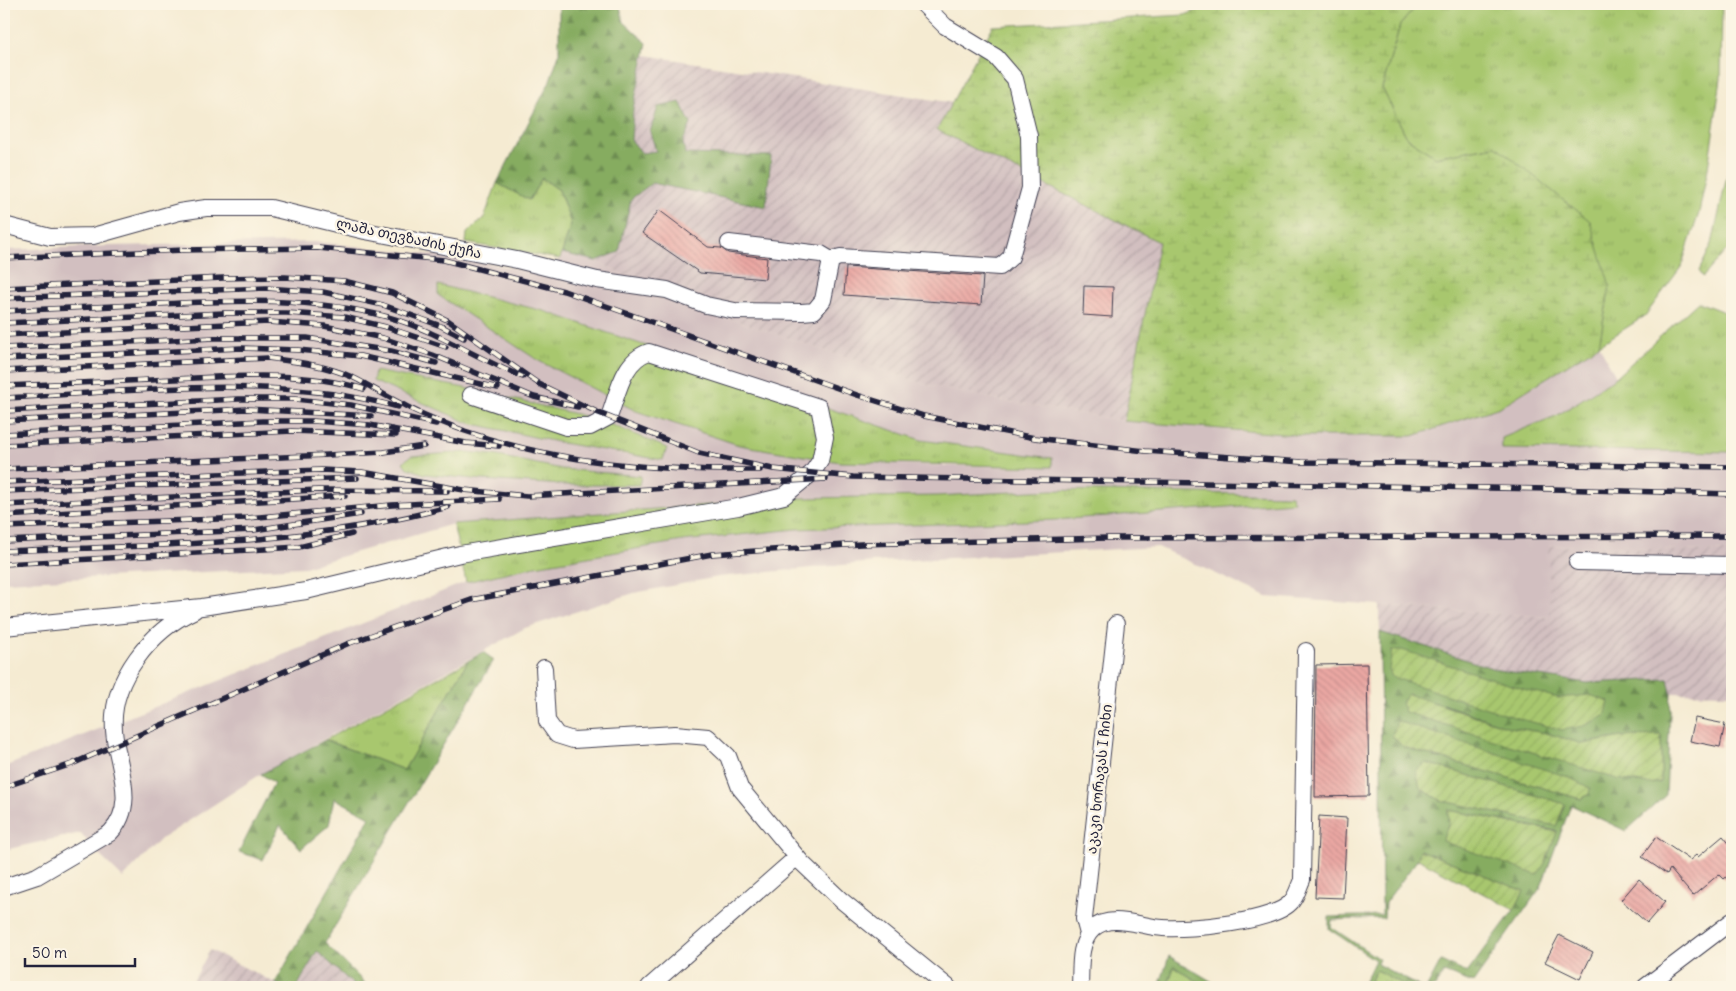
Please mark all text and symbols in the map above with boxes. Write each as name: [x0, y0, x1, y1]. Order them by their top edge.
street label: ლაშა თევზაძის ქუჩა: [335, 214, 483, 262]
street label: აკაკი ხორავას I ჩიხი: [1082, 703, 1116, 855]
scale bar: [25, 936, 135, 968]
text: 50 m: [32, 943, 67, 962]

